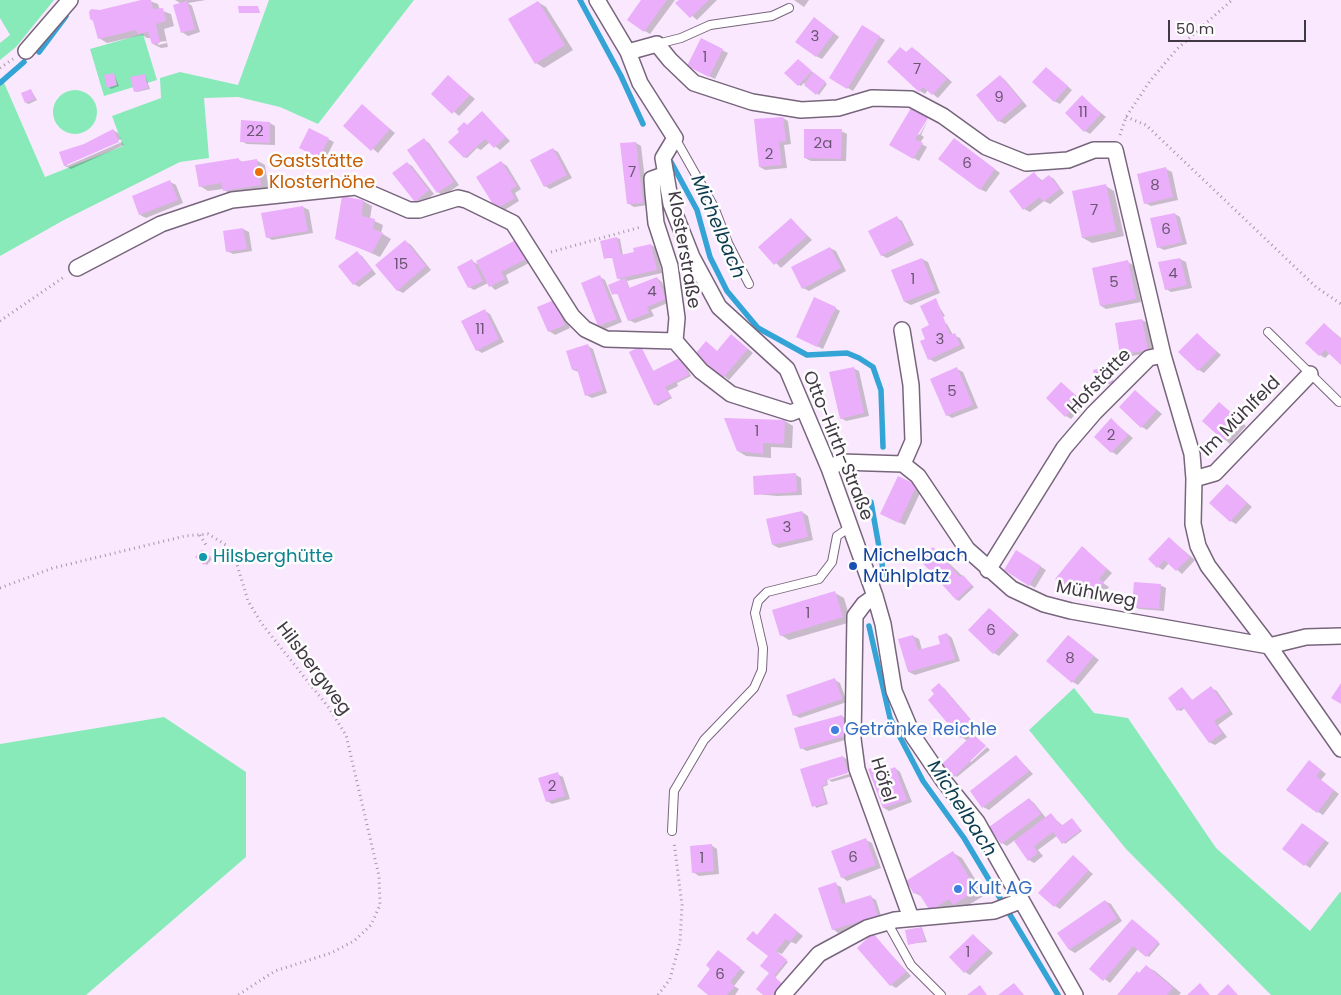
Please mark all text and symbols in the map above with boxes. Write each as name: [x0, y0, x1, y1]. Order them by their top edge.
scale bar: [1171, 10, 1308, 42]
text: 50 m: [1176, 18, 1214, 39]
house number: 3: [811, 28, 819, 46]
house number: 1: [703, 49, 707, 67]
house number: 7: [913, 61, 921, 79]
house number: 9: [994, 89, 1004, 107]
house number: 11: [1078, 104, 1088, 122]
house number: 22: [246, 123, 264, 141]
house number: 2a: [814, 135, 832, 153]
house number: 2: [765, 146, 773, 164]
place label: Gaststätte Klosterhöhe: [269, 151, 375, 193]
house number: 6: [962, 155, 972, 173]
house number: 7: [628, 164, 636, 182]
marker: Gaststätte Klosterhöhe: [253, 166, 265, 178]
water label: Michelbach: [685, 172, 749, 282]
house number: 8: [1150, 177, 1160, 195]
street label: Klosterstraße: [662, 190, 704, 310]
house number: 7: [1090, 202, 1098, 220]
house number: 6: [1161, 221, 1171, 239]
house number: 15: [394, 256, 408, 274]
house number: 4: [1168, 265, 1178, 283]
house number: 1: [911, 271, 915, 289]
house number: 5: [1109, 274, 1119, 292]
house number: 4: [647, 283, 657, 301]
house number: 11: [475, 321, 485, 339]
house number: 3: [936, 331, 944, 349]
street label: Hofstätte: [1064, 345, 1136, 419]
street label: Otto-Hirth-Straße: [797, 368, 877, 524]
street label: Im Mühlfeld: [1196, 372, 1286, 462]
house number: 5: [947, 383, 957, 401]
house number: 1: [755, 423, 759, 441]
house number: 2: [1107, 427, 1115, 445]
house number: 3: [783, 519, 791, 537]
place label: Michelbach Mühlplatz: [863, 545, 968, 588]
place label: Hilsberghütte: [213, 546, 333, 568]
marker: Hilsberghütte: [197, 551, 209, 563]
marker: Michelbach Mühlplatz: [847, 560, 859, 572]
street label: Mühlweg: [1054, 577, 1138, 613]
house number: 1: [806, 605, 810, 623]
street label: Hilsbergweg: [271, 618, 355, 720]
house number: 6: [986, 622, 996, 640]
house number: 8: [1065, 650, 1075, 668]
place label: Getränke Reichle: [845, 719, 997, 741]
marker: Getränke Reichle: [829, 724, 841, 736]
street label: Höfel: [865, 755, 899, 805]
water label: Michelbach: [921, 756, 1001, 862]
house number: 2: [548, 778, 556, 796]
house number: 6: [848, 849, 858, 867]
house number: 1: [700, 850, 704, 868]
place label: Kult AG: [968, 878, 1032, 900]
marker: Kult AG: [952, 883, 964, 895]
house number: 1: [966, 944, 970, 962]
house number: 6: [715, 966, 725, 984]

